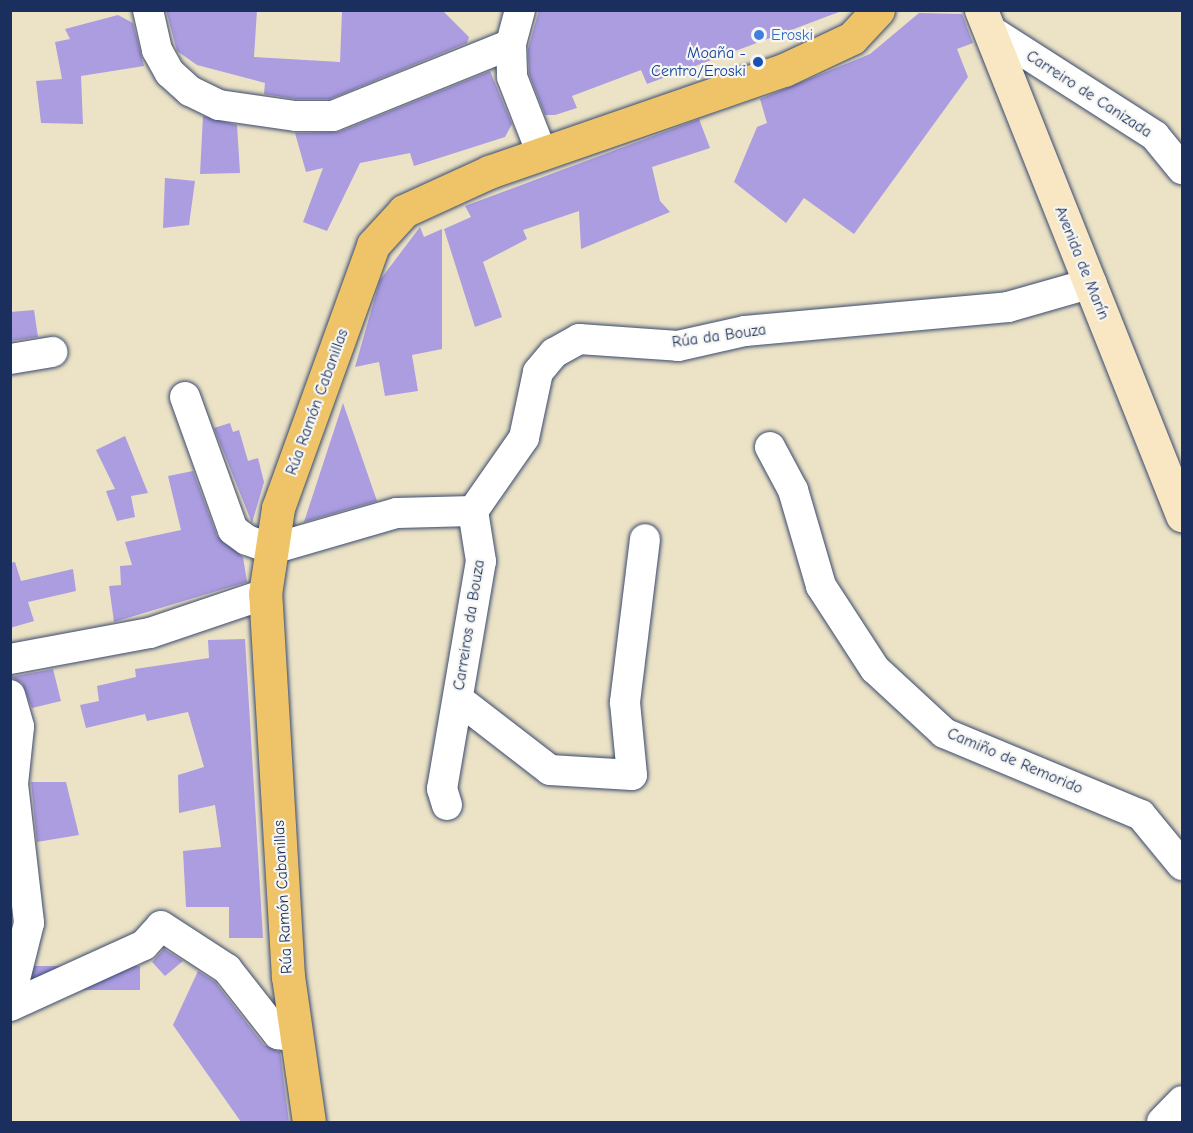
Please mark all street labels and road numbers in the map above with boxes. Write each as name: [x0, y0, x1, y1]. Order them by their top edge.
street label: Carreiro de Canizada: [1023, 46, 1155, 142]
street label: Avenida de Marín: [1051, 203, 1113, 323]
street label: Rúa da Bouza: [671, 320, 767, 352]
street label: Rúa Ramón Cabanillas: [282, 326, 352, 478]
street label: Carreiros da Bouza: [449, 558, 489, 692]
street label: Camiño de Remorido: [944, 724, 1086, 798]
street label: Rúa Ramón Cabanillas: [269, 820, 297, 974]

